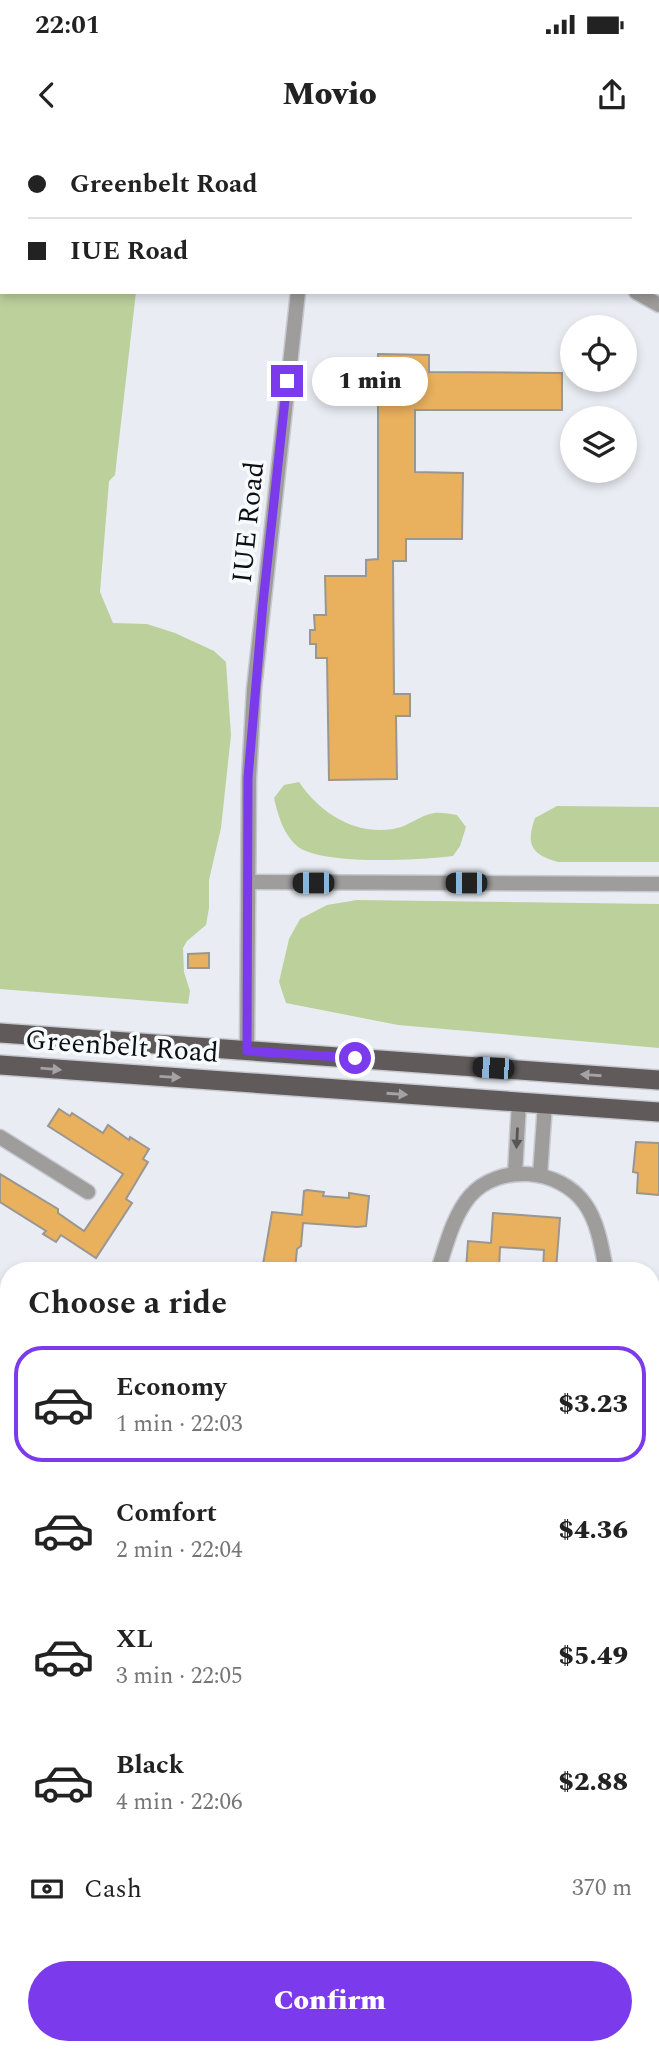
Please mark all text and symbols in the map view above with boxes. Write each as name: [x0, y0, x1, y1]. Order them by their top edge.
text: 22:01: [35, 5, 100, 45]
text: Movio: [282, 70, 377, 119]
icon: back: [28, 76, 66, 114]
icon: share: [593, 76, 631, 114]
text: Greenbelt Road: [70, 164, 258, 204]
text: IUE Road: [70, 231, 188, 271]
map controls: [560, 315, 637, 483]
button: locate: [560, 315, 637, 392]
callout: 1 min: [312, 356, 427, 406]
text: 1 min: [338, 364, 402, 399]
route end: [271, 365, 303, 397]
button: layers: [560, 406, 637, 483]
street label: IUE Road: [221, 459, 276, 585]
car: [293, 873, 335, 894]
car: [446, 873, 488, 894]
street label: Greenbelt Road: [24, 1018, 220, 1075]
route start: [339, 1042, 371, 1074]
car: [472, 1056, 515, 1080]
one-way arrow: [40, 1064, 62, 1075]
one-way arrow: [580, 1069, 602, 1080]
one-way arrow: [160, 1072, 182, 1083]
one-way arrow: [386, 1089, 408, 1100]
one-way arrow: [512, 1128, 523, 1150]
text: Choose a ride: [28, 1279, 227, 1328]
text: Economy: [116, 1367, 226, 1407]
icon: car: [32, 1373, 95, 1436]
text: $3.23: [558, 1384, 628, 1424]
text: 1 min · 22:03: [116, 1407, 243, 1442]
text: Comfort: [116, 1493, 217, 1533]
icon: car: [32, 1499, 95, 1562]
text: $4.36: [558, 1510, 628, 1550]
text: 2 min · 22:04: [116, 1533, 243, 1568]
text: XL: [116, 1619, 153, 1659]
icon: car: [32, 1625, 95, 1688]
text: $5.49: [558, 1636, 628, 1676]
text: 3 min · 22:05: [116, 1659, 243, 1694]
text: Black: [116, 1745, 184, 1785]
icon: car: [32, 1751, 95, 1814]
text: $2.88: [558, 1762, 628, 1802]
text: 4 min · 22:06: [116, 1785, 243, 1820]
text: Cash: [84, 1869, 142, 1909]
icon: cash: [28, 1870, 66, 1908]
text: 370 m: [572, 1871, 632, 1906]
button: Confirm: [28, 1961, 632, 2041]

